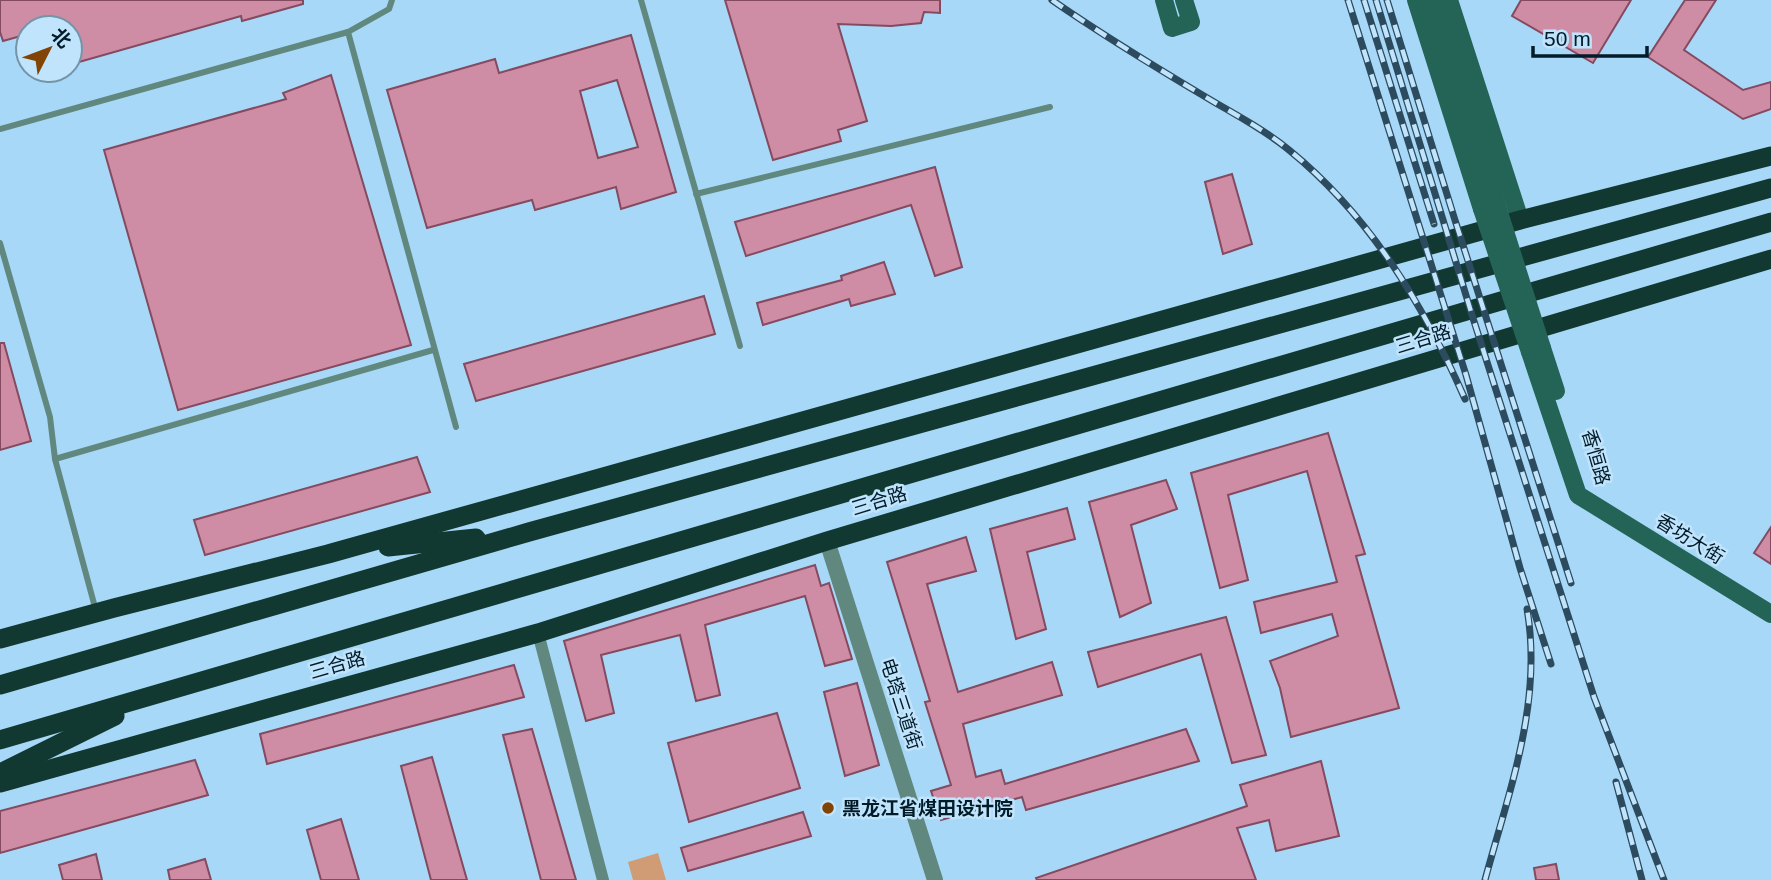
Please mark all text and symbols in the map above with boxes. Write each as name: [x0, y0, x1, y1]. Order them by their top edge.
north arrow: [14, 14, 84, 84]
scale bar: [1533, 14, 1647, 58]
text: 北: [47, 24, 75, 52]
text: 50 m: [1544, 27, 1591, 50]
street label: 三合路: [1393, 321, 1453, 357]
street label: 香恒路: [1578, 427, 1614, 487]
street label: 三合路: [849, 483, 909, 519]
street label: 香坊大街: [1652, 510, 1728, 568]
street label: 三合路: [307, 647, 367, 683]
street label: 电塔三道街: [876, 656, 926, 752]
place label: 黑龙江省煤田设计院: [842, 798, 1013, 819]
marker: 黑龙江省煤田设计院: [820, 800, 836, 816]

